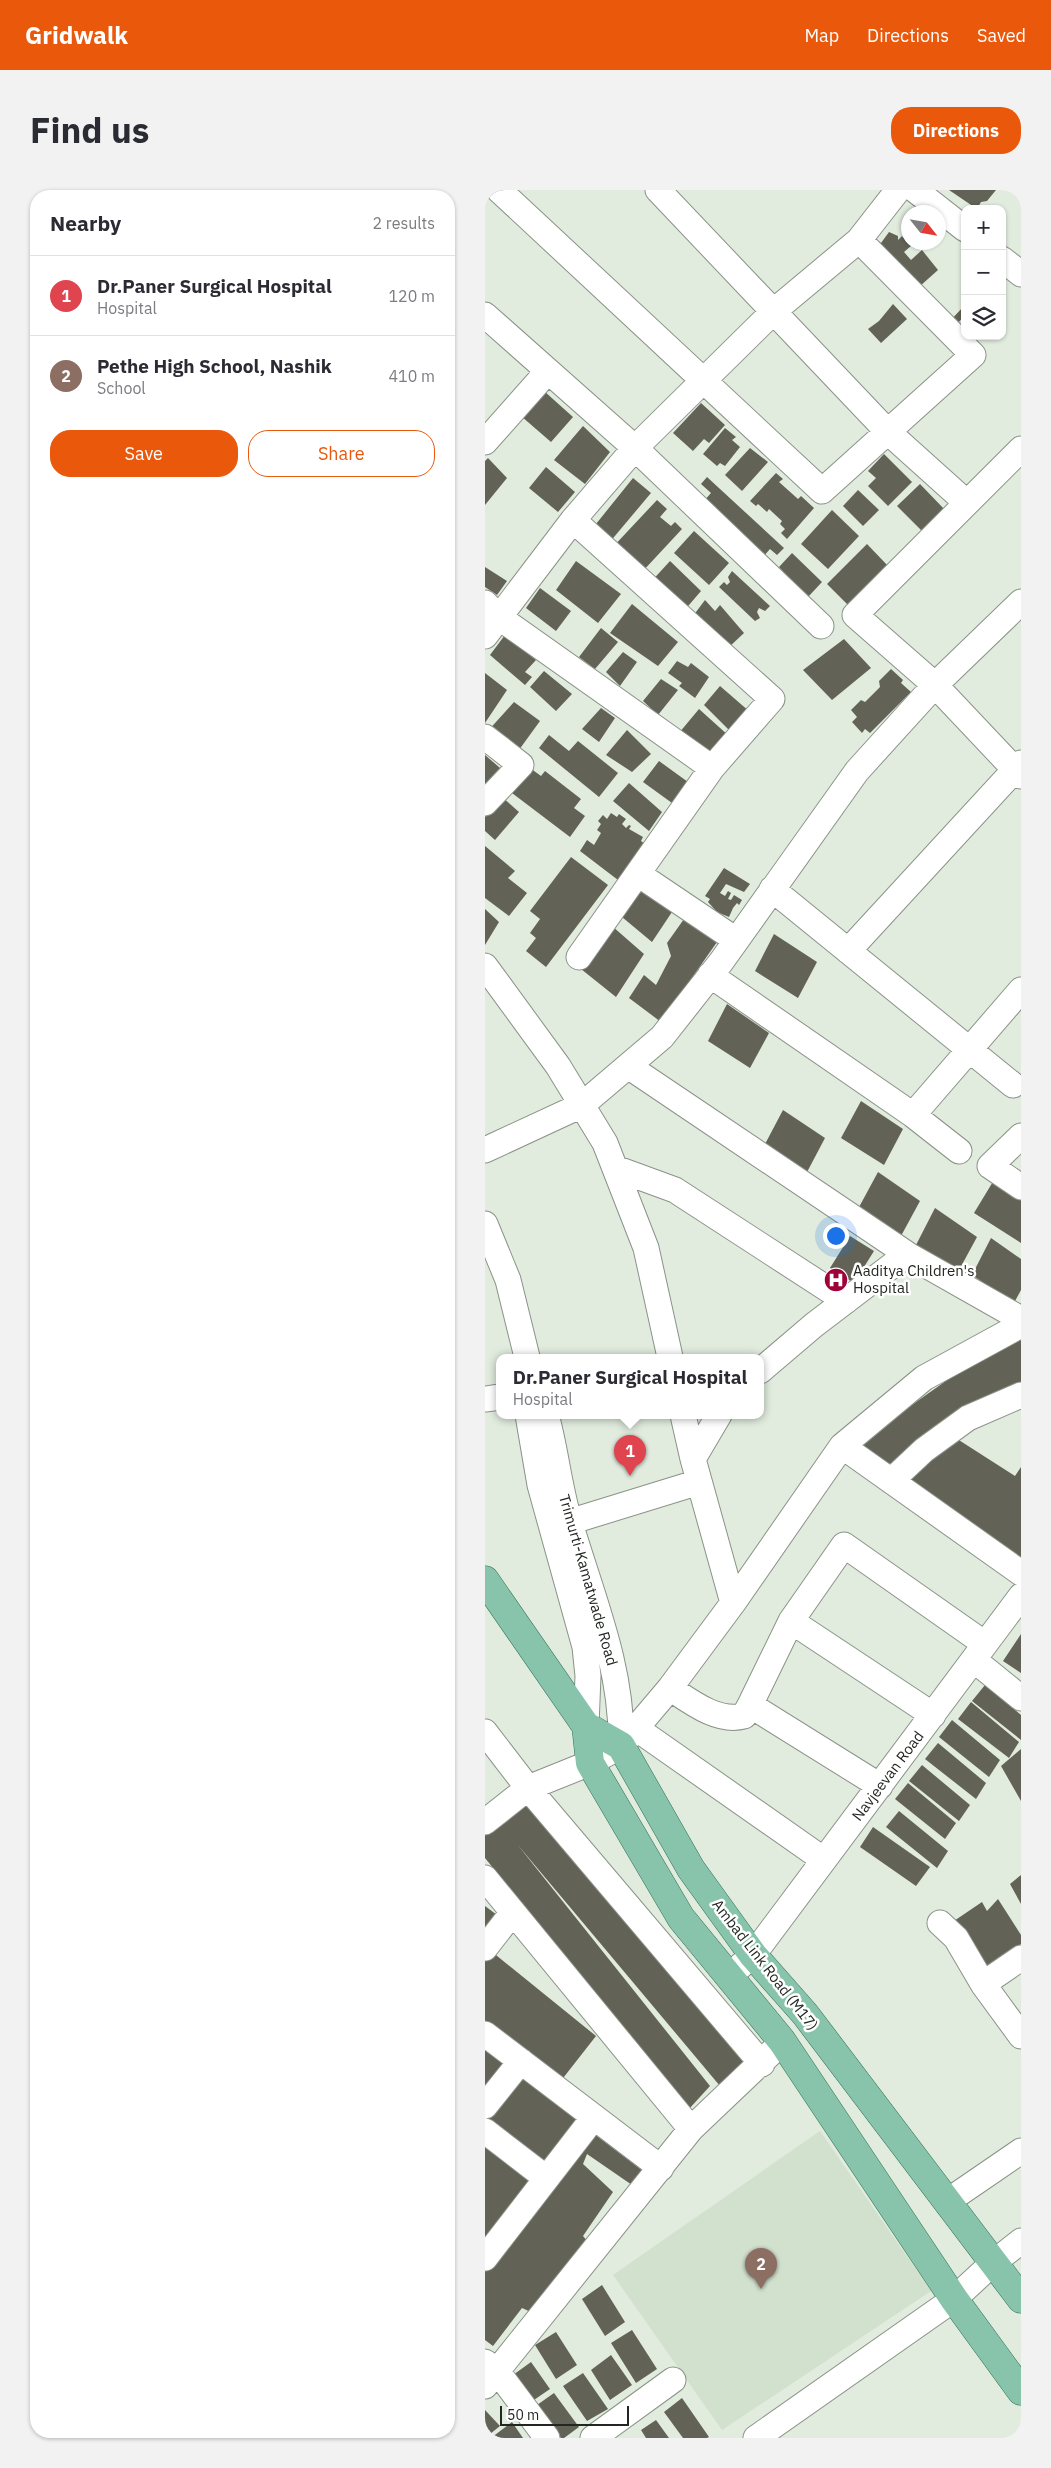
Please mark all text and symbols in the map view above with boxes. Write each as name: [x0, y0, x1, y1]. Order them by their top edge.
text: Gridwalk: [25, 19, 128, 51]
text: Map: [804, 24, 839, 47]
text: Directions: [867, 24, 949, 47]
text: Saved: [977, 24, 1026, 47]
text: Find us: [30, 107, 149, 153]
button: Directions: [891, 107, 1021, 154]
north arrow: [901, 205, 946, 250]
map controls: [961, 205, 1006, 340]
button: +: [961, 205, 1006, 250]
text: Nearby: [50, 209, 121, 237]
text: 2 results: [372, 213, 435, 233]
button: −: [961, 250, 1006, 295]
text: Dr.Paner Surgical Hospital: [97, 274, 332, 298]
text: 1: [61, 286, 71, 306]
text: 120 m: [388, 286, 435, 306]
button: layers: [961, 295, 1006, 340]
text: Hospital: [97, 298, 157, 318]
text: Pethe High School, Nashik: [97, 354, 332, 378]
text: 2: [61, 366, 71, 386]
text: 410 m: [388, 366, 435, 386]
text: School: [97, 378, 146, 398]
button: Save: [50, 430, 238, 477]
button: Share: [248, 430, 435, 477]
your location: [823, 1223, 849, 1249]
place label: Aaditya Children's Hospital: [853, 1261, 974, 1297]
hospital icon: Aaditya Children's Hospital: [823, 1267, 849, 1293]
popup: [496, 1354, 764, 1419]
text: Dr.Paner Surgical Hospital: [513, 1365, 747, 1389]
text: Hospital: [513, 1389, 573, 1409]
pin: 1: [614, 1435, 646, 1476]
street label: Trimurti-Kamatwade Road: [555, 1492, 622, 1668]
street label: Navjeevan Road: [848, 1727, 928, 1824]
street label: Ambad Link Road (M17): [708, 1895, 822, 2034]
pin: 2: [745, 2248, 777, 2289]
scale bar: [500, 2403, 629, 2426]
text: 50 m: [507, 2406, 539, 2424]

